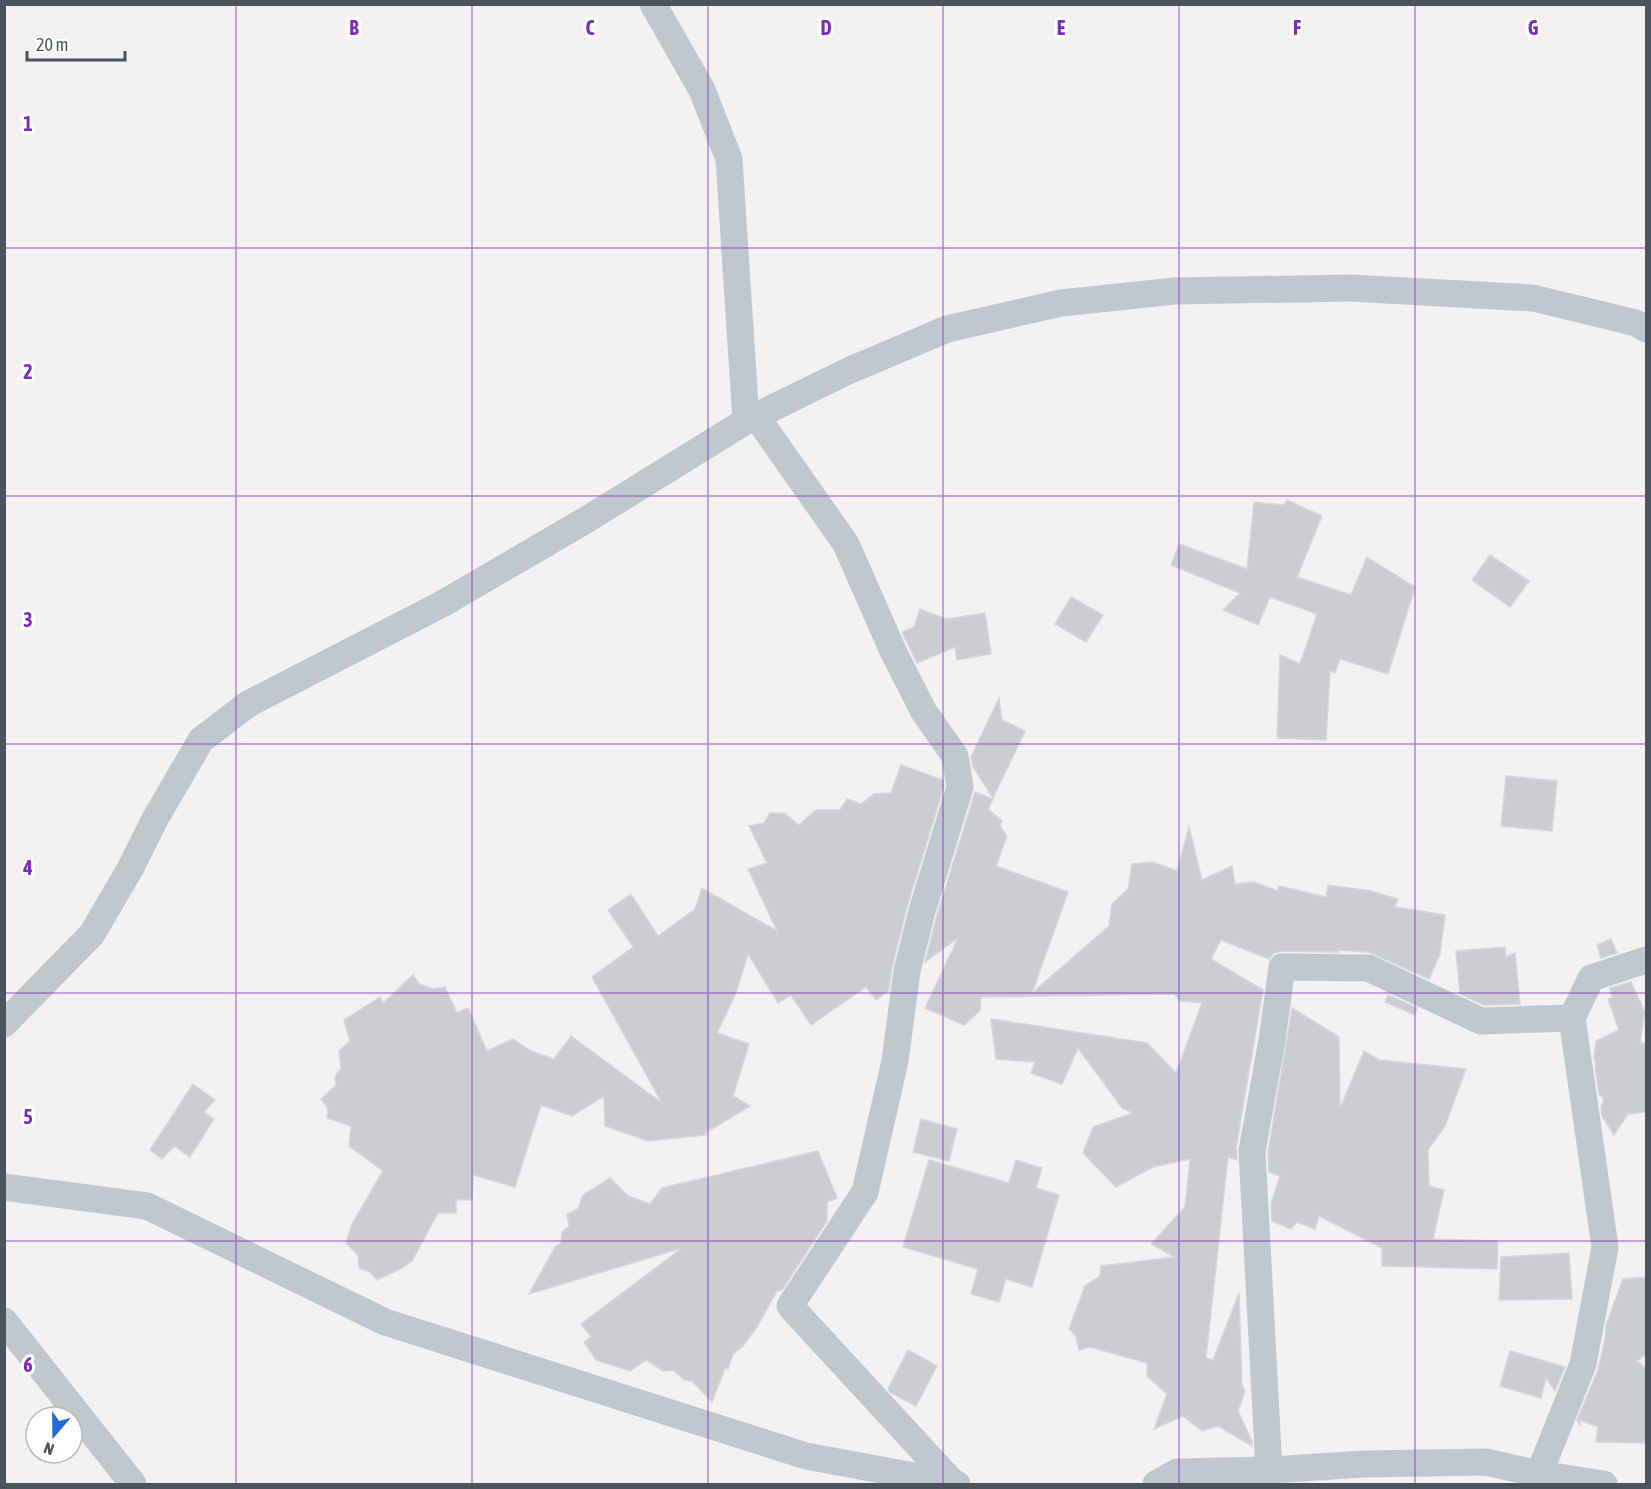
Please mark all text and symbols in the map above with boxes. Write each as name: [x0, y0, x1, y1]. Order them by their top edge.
text: B: [349, 16, 359, 39]
text: C: [586, 16, 595, 39]
text: D: [820, 16, 832, 39]
text: E: [1057, 16, 1066, 39]
text: F: [1293, 16, 1301, 39]
text: G: [1528, 16, 1539, 39]
scale bar: [27, 24, 124, 62]
text: 20 m: [36, 34, 68, 55]
text: 1: [23, 112, 33, 135]
text: 2: [23, 360, 33, 383]
text: 3: [23, 608, 33, 631]
text: 4: [22, 856, 33, 879]
text: 5: [23, 1105, 33, 1128]
text: 6: [23, 1353, 33, 1376]
north arrow: [24, 1405, 84, 1465]
text: N: [41, 1439, 56, 1459]

